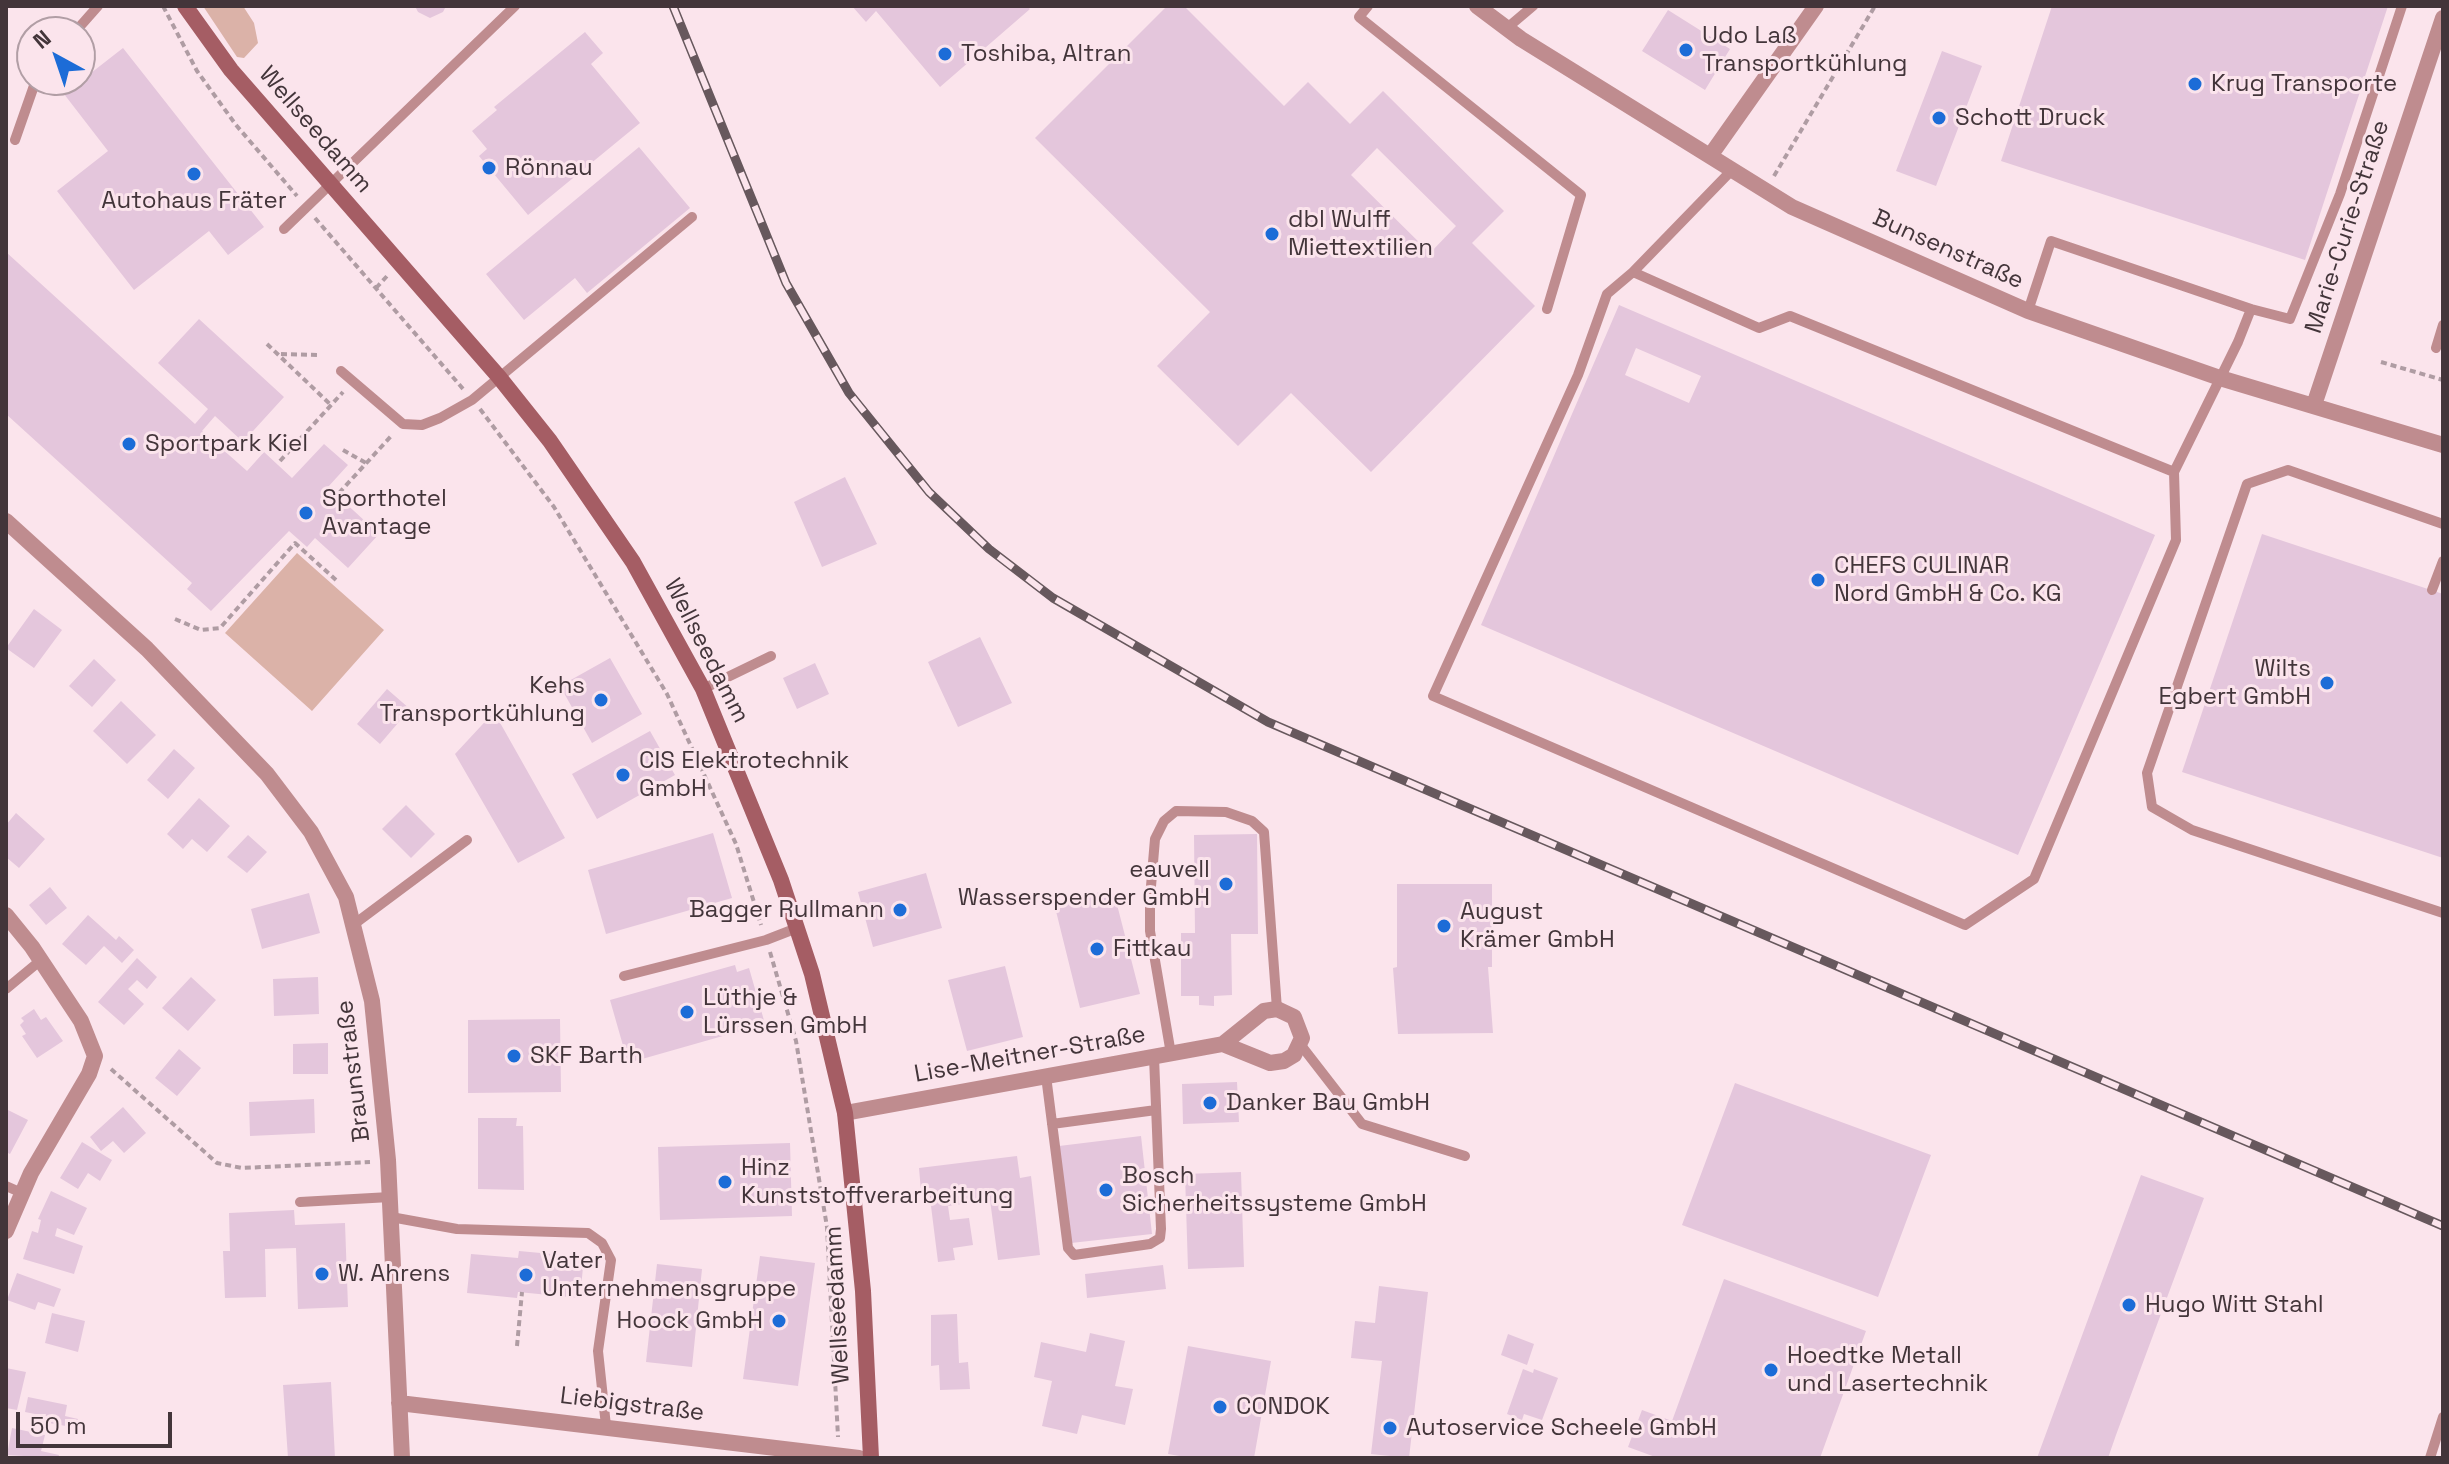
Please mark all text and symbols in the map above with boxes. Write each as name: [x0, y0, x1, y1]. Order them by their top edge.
north arrow: [16, 16, 96, 96]
place label: Udo Laß Transportkühlung: [1702, 22, 1907, 78]
text: N: [27, 24, 57, 55]
place label: Toshiba, Altran: [961, 40, 1131, 68]
marker: Udo Laß Transportkühlung: [1677, 41, 1695, 59]
marker: Toshiba, Altran: [936, 45, 954, 63]
street label: Wellseedamm: [252, 61, 378, 199]
place label: Krug Transporte: [2211, 70, 2397, 98]
marker: Krug Transporte: [2186, 75, 2204, 93]
place label: Schott Druck: [1955, 104, 2105, 132]
marker: Schott Druck: [1930, 109, 1948, 127]
street label: Marie-Curie-Straße: [2300, 117, 2396, 337]
place label: Rönnau: [505, 154, 593, 182]
marker: Rönnau: [480, 159, 498, 177]
marker: Autohaus Fräter: [185, 165, 203, 183]
place label: Autohaus Fräter: [101, 187, 287, 215]
street label: Bunsenstraße: [1868, 204, 2028, 296]
place label: dbl Wulff Miettextilien: [1288, 206, 1433, 262]
marker: dbl Wulff Miettextilien: [1263, 225, 1281, 243]
place label: Sportpark Kiel: [145, 430, 308, 458]
marker: Sportpark Kiel: [120, 435, 138, 453]
place label: Sporthotel Avantage: [322, 485, 447, 541]
marker: Sporthotel Avantage: [297, 504, 315, 522]
place label: CHEFS CULINAR Nord GmbH & Co. KG: [1834, 552, 2062, 608]
marker: CHEFS CULINAR Nord GmbH & Co. KG: [1809, 571, 1827, 589]
street label: Wellseedamm: [657, 574, 755, 728]
place label: Wilts Egbert GmbH: [2158, 655, 2311, 711]
place label: Kehs Transportkühlung: [380, 672, 585, 728]
marker: Wilts Egbert GmbH: [2318, 674, 2336, 692]
marker: Kehs Transportkühlung: [592, 691, 610, 709]
place label: CIS Elektrotechnik GmbH: [639, 747, 849, 803]
marker: CIS Elektrotechnik GmbH: [614, 766, 632, 784]
place label: eauvell Wasserspender GmbH: [958, 856, 1210, 912]
marker: eauvell Wasserspender GmbH: [1217, 875, 1235, 893]
place label: Bagger Rullmann: [689, 896, 884, 924]
place label: August Krämer GmbH: [1460, 898, 1615, 954]
marker: Bagger Rullmann: [891, 901, 909, 919]
marker: August Krämer GmbH: [1435, 917, 1453, 935]
place label: Fittkau: [1113, 935, 1191, 963]
marker: Fittkau: [1088, 940, 1106, 958]
place label: Lüthje & Lürssen GmbH: [703, 984, 868, 1040]
street label: Braunstraße: [331, 999, 377, 1143]
marker: Lüthje & Lürssen GmbH: [678, 1003, 696, 1021]
street label: Lise-Meitner-Straße: [912, 1020, 1148, 1090]
place label: SKF Barth: [530, 1042, 643, 1070]
marker: SKF Barth: [505, 1047, 523, 1065]
place label: Danker Bau GmbH: [1226, 1089, 1430, 1117]
marker: Danker Bau GmbH: [1201, 1094, 1219, 1112]
place label: Hinz Kunststoffverarbeitung: [741, 1154, 1013, 1210]
place label: Bosch Sicherheitssysteme GmbH: [1122, 1162, 1427, 1218]
marker: Hinz Kunststoffverarbeitung: [716, 1173, 734, 1191]
marker: Bosch Sicherheitssysteme GmbH: [1097, 1181, 1115, 1199]
street label: Wellseedamm: [819, 1225, 857, 1385]
place label: Vater Unternehmensgruppe: [542, 1247, 796, 1303]
place label: W. Ahrens: [338, 1260, 450, 1288]
marker: W. Ahrens: [313, 1265, 331, 1283]
marker: Vater Unternehmensgruppe: [517, 1266, 535, 1284]
place label: Hugo Witt Stahl: [2145, 1291, 2324, 1319]
marker: Hugo Witt Stahl: [2120, 1296, 2138, 1314]
place label: Hoock GmbH: [616, 1307, 763, 1335]
marker: Hoock GmbH: [770, 1312, 788, 1330]
place label: Hoedtke Metall und Lasertechnik: [1787, 1342, 1988, 1398]
marker: Hoedtke Metall und Lasertechnik: [1762, 1361, 1780, 1379]
street label: Liebigstraße: [558, 1382, 706, 1428]
place label: CONDOK: [1236, 1393, 1330, 1421]
scale bar: [20, 1396, 176, 1446]
marker: CONDOK: [1211, 1398, 1229, 1416]
text: 50 m: [30, 1410, 87, 1441]
place label: Autoservice Scheele GmbH: [1406, 1414, 1717, 1442]
marker: Autoservice Scheele GmbH: [1381, 1419, 1399, 1437]

